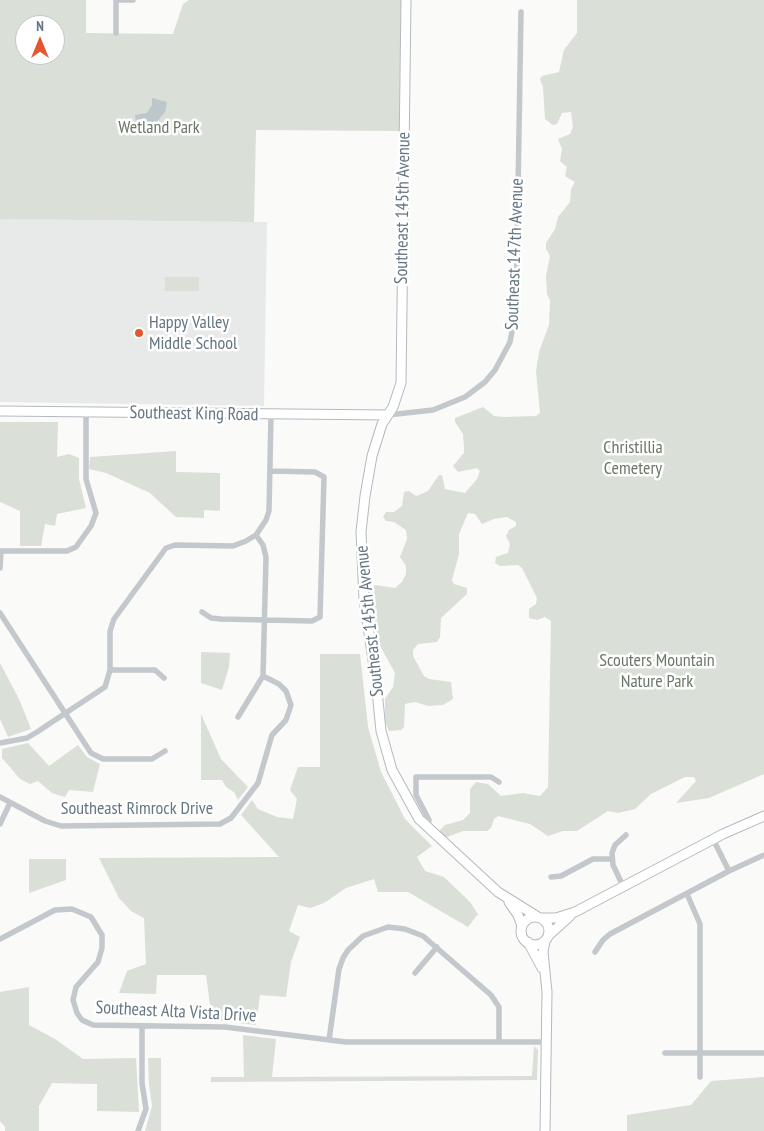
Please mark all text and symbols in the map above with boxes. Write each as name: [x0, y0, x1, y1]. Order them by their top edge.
north arrow: [15, 15, 65, 65]
text: N: [36, 17, 44, 35]
park label: Wetland Park: [118, 117, 200, 139]
street label: Southeast 145th Avenue: [391, 132, 415, 284]
street label: Southeast 147th Avenue: [502, 178, 528, 330]
place label: Happy Valley Middle School: [149, 312, 237, 354]
marker: Happy Valley Middle School: [133, 327, 145, 339]
street label: Southeast King Road: [130, 402, 258, 426]
park label: Christillia Cemetery: [603, 437, 663, 479]
street label: Southeast 145th Avenue: [351, 544, 389, 698]
park label: Scouters Mountain Nature Park: [599, 650, 715, 692]
street label: Southeast Rimrock Drive: [61, 798, 213, 820]
street label: Southeast Alta Vista Drive: [95, 997, 257, 1027]

